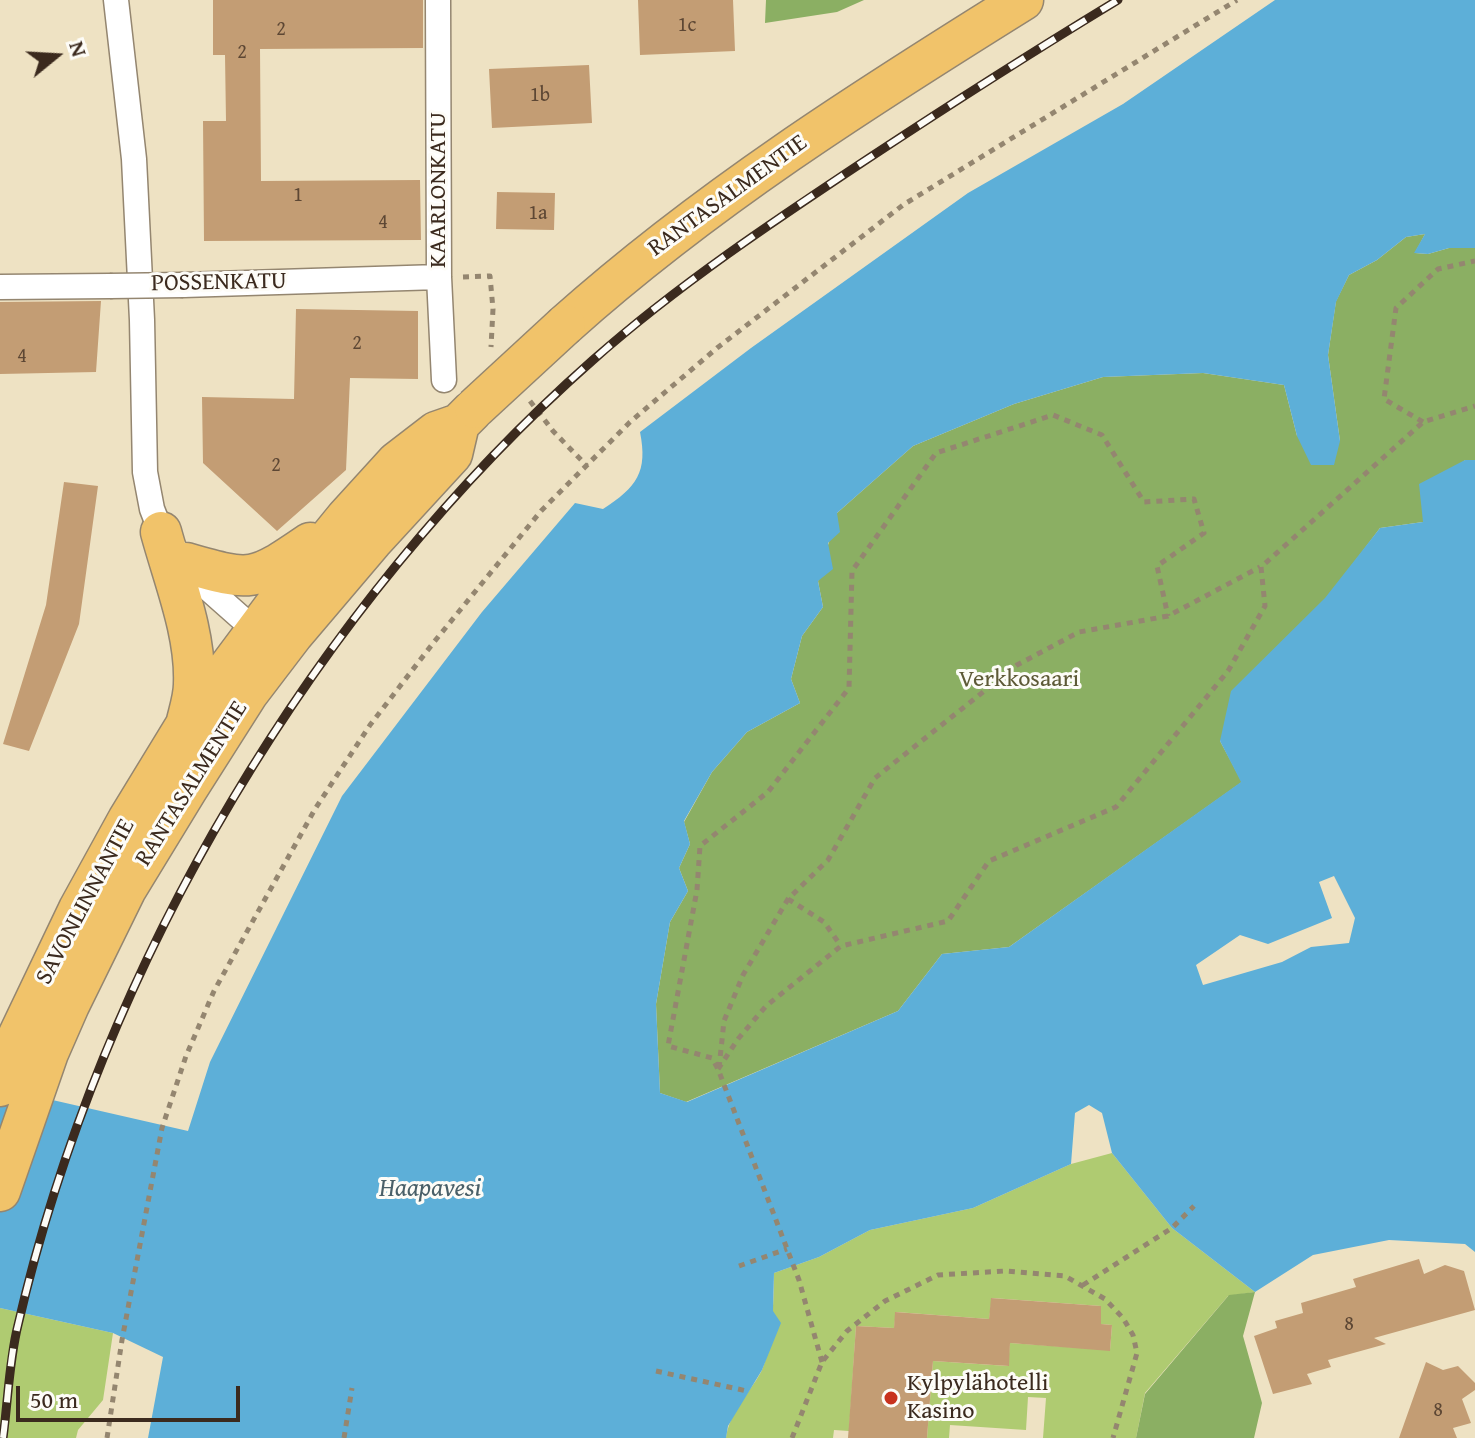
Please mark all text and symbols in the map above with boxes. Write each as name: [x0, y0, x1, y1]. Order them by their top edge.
house number: 1c: [678, 14, 696, 38]
north arrow: [16, 16, 96, 96]
house number: 2: [276, 18, 286, 42]
text: N: [61, 37, 96, 61]
house number: 2: [237, 41, 247, 65]
house number: 1b: [530, 84, 550, 108]
street label: KAARLONKATU: [425, 112, 453, 268]
street label: RANTASALMENTIE: [643, 129, 813, 263]
house number: 1: [293, 184, 303, 208]
house number: 1a: [528, 202, 548, 226]
house number: 4: [378, 211, 388, 235]
street label: POSSENKATU: [151, 267, 287, 299]
house number: 2: [352, 332, 362, 356]
house number: 4: [17, 345, 27, 369]
house number: 2: [271, 454, 281, 478]
park label: Verkkosaari: [959, 666, 1079, 694]
street label: RANTASALMENTIE: [130, 696, 254, 872]
street label: SAVONLINNANTIE: [30, 814, 142, 990]
water label: Haapavesi: [379, 1173, 481, 1205]
house number: 8: [1344, 1313, 1354, 1337]
scale bar: [20, 1370, 244, 1420]
place label: Kylpylähotelli Kasino: [907, 1370, 1049, 1426]
text: 50 m: [30, 1382, 78, 1417]
marker: Kylpylähotelli Kasino: [882, 1389, 900, 1407]
house number: 8: [1433, 1399, 1443, 1423]

